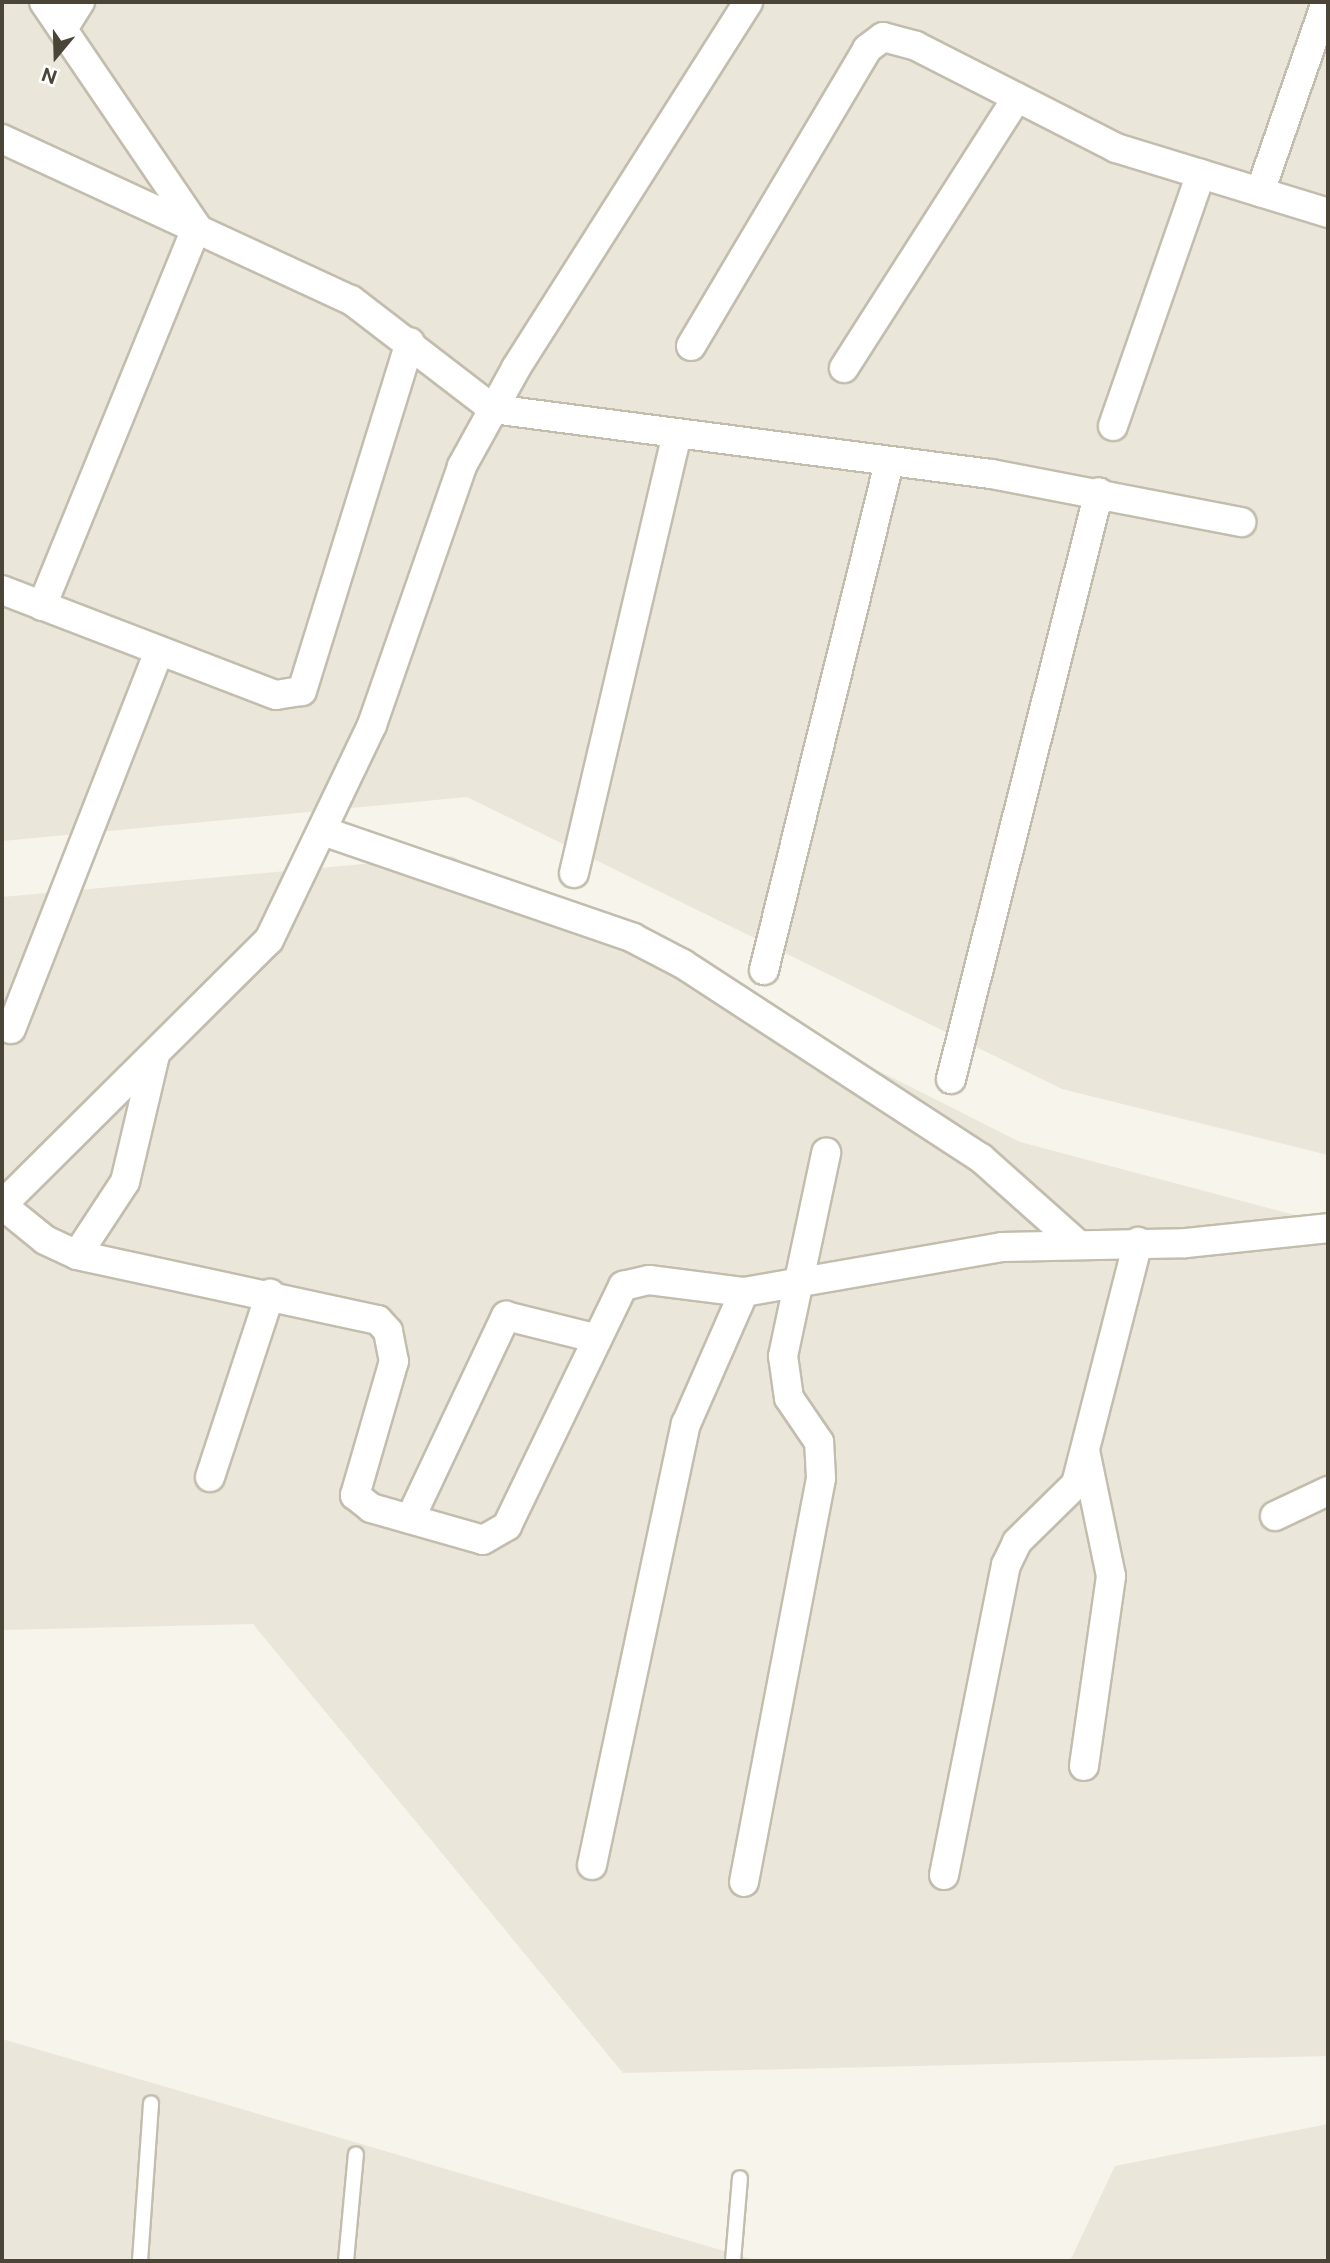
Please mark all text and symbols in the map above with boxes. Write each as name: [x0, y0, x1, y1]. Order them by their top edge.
north arrow: [21, 21, 91, 91]
text: N: [39, 63, 60, 89]

